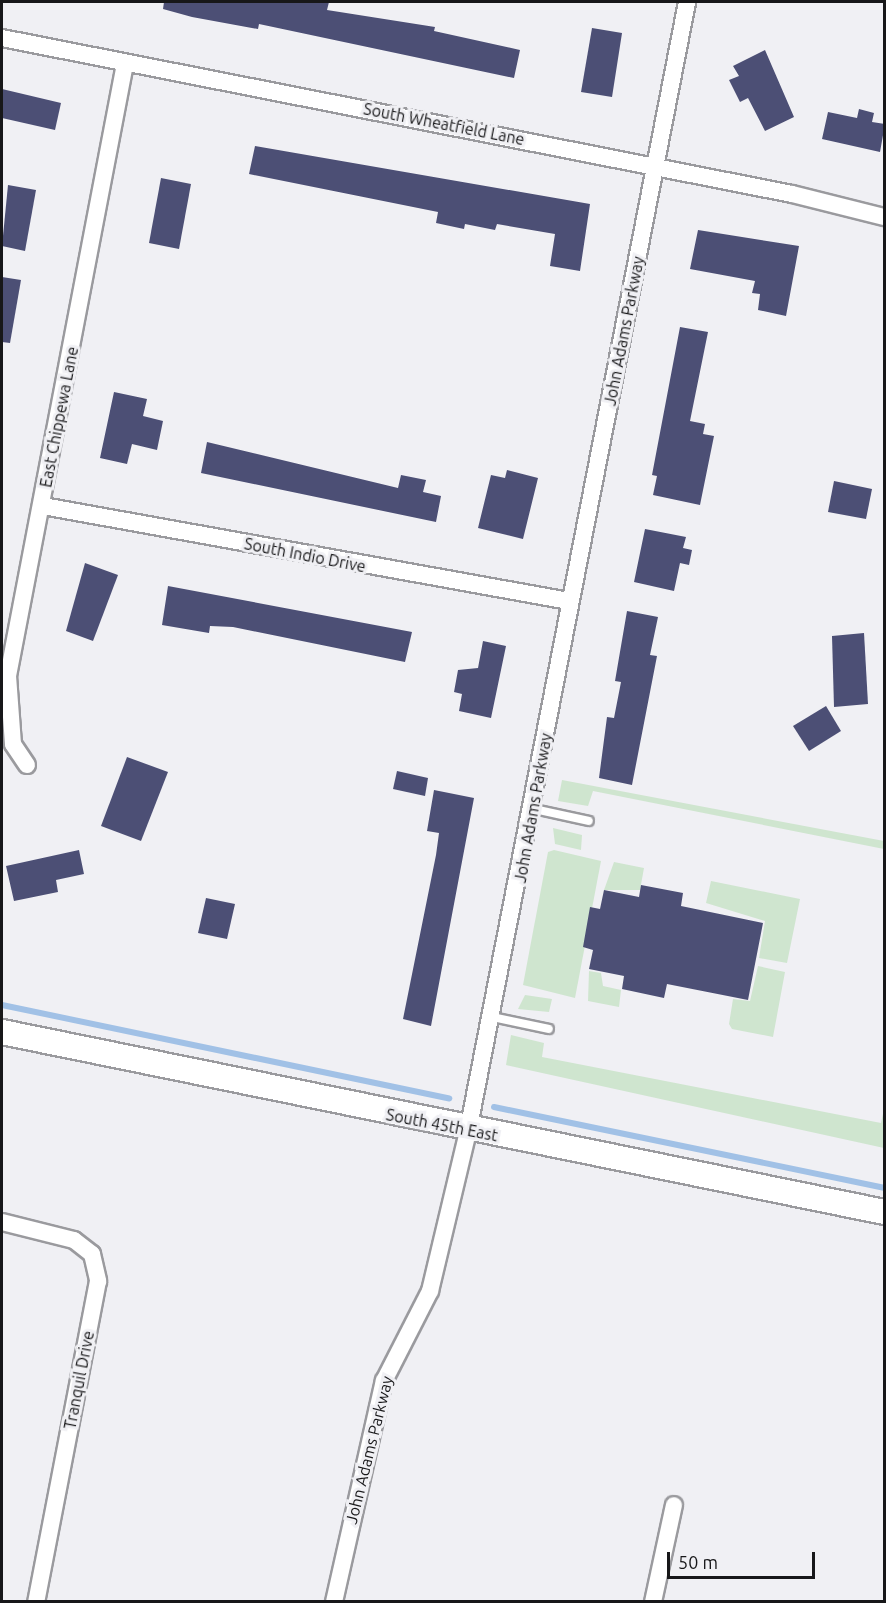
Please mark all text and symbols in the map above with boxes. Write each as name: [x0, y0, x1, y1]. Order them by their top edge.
street label: South Wheatfield Lane: [362, 99, 526, 149]
street label: John Adams Parkway: [600, 255, 648, 407]
street label: East Chippewa Lane: [36, 345, 82, 489]
street label: South Indio Drive: [243, 534, 367, 576]
street label: John Adams Parkway: [510, 732, 556, 884]
street label: South 45th East: [384, 1105, 500, 1145]
street label: Tranquil Drive: [60, 1329, 98, 1431]
street label: John Adams Parkway: [341, 1374, 397, 1526]
scale bar: [670, 1540, 818, 1578]
text: 50 m: [678, 1552, 718, 1572]

